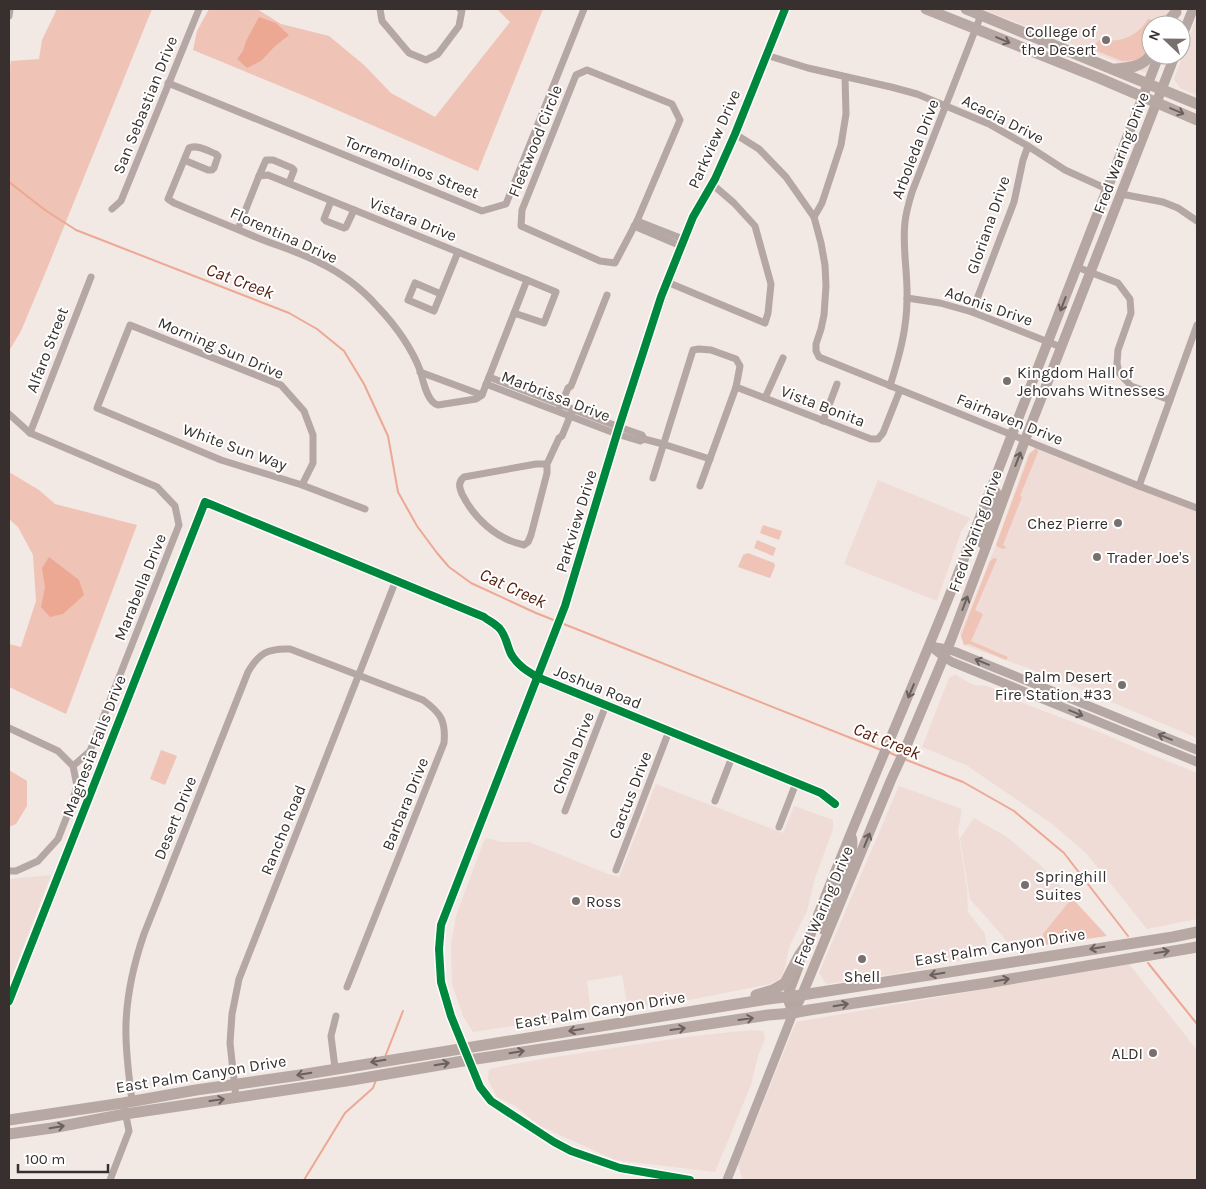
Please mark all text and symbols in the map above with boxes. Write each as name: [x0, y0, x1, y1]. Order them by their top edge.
north arrow: [1141, 15, 1191, 65]
place label: College of the Desert: [1021, 22, 1097, 59]
text: N: [1145, 27, 1164, 43]
street label: San Sebastian Drive: [109, 33, 181, 177]
marker: College of the Desert: [1100, 34, 1112, 46]
one-way arrow: [995, 36, 1010, 46]
street label: Fleetwood Circle: [504, 82, 566, 200]
street label: Parkview Drive: [684, 87, 744, 191]
street label: Acacia Drive: [959, 90, 1047, 148]
street label: Fred Waring Drive: [1089, 90, 1153, 216]
street label: Arboleda Drive: [887, 96, 943, 202]
one-way arrow: [1169, 106, 1184, 116]
street label: Torremolinos Street: [342, 131, 482, 203]
street label: Gloriana Drive: [962, 173, 1014, 277]
street label: Vistara Drive: [366, 193, 460, 245]
street label: Florentina Drive: [227, 203, 341, 267]
water label: Cat Creek: [203, 258, 278, 304]
street label: Adonis Drive: [943, 282, 1035, 330]
one-way arrow: [1057, 296, 1067, 311]
street label: Alfaro Street: [22, 304, 72, 396]
street label: Morning Sun Drive: [155, 313, 287, 383]
place label: Kingdom Hall of Jehovahs Witnesses: [1017, 363, 1165, 400]
street label: Marbrissa Drive: [499, 367, 613, 425]
marker: Kingdom Hall of Jehovahs Witnesses: [1001, 375, 1013, 387]
street label: Vista Bonita: [778, 381, 868, 431]
street label: Fairhaven Drive: [954, 389, 1066, 449]
street label: White Sun Way: [180, 419, 290, 475]
one-way arrow: [1014, 452, 1023, 467]
street label: Parkview Drive: [551, 467, 601, 575]
street label: Fred Waring Drive: [944, 467, 1006, 595]
place label: Chez Pierre: [1027, 514, 1108, 533]
marker: Chez Pierre: [1112, 517, 1124, 529]
street label: Marabella Drive: [110, 531, 170, 643]
place label: Trader Joe's: [1107, 548, 1190, 567]
marker: Trader Joe's: [1091, 551, 1103, 563]
water label: Cat Creek: [476, 563, 551, 613]
one-way arrow: [961, 596, 970, 611]
one-way arrow: [975, 657, 990, 666]
street label: Joshua Road: [552, 661, 644, 713]
place label: Palm Desert Fire Station #33: [995, 667, 1112, 704]
street label: Magnesia Falls Drive: [58, 672, 130, 820]
marker: Palm Desert Fire Station #33: [1116, 679, 1128, 691]
one-way arrow: [905, 683, 915, 698]
one-way arrow: [1068, 708, 1083, 718]
street label: Cholla Drive: [548, 709, 598, 797]
water label: Cat Creek: [850, 718, 925, 765]
one-way arrow: [1158, 732, 1173, 741]
street label: Cactus Drive: [605, 749, 655, 841]
street label: Barbara Drive: [378, 755, 432, 853]
street label: Desert Drive: [150, 773, 200, 863]
street label: Rancho Road: [256, 782, 310, 878]
one-way arrow: [862, 833, 872, 848]
street label: Fred Waring Drive: [789, 843, 857, 969]
place label: Springhill Suites: [1035, 867, 1107, 904]
marker: Springhill Suites: [1019, 879, 1031, 891]
place label: Ross: [586, 892, 621, 911]
marker: Ross: [570, 895, 582, 907]
street label: East Palm Canyon Drive: [913, 924, 1087, 970]
one-way arrow: [1090, 944, 1106, 954]
one-way arrow: [1154, 947, 1170, 957]
marker: Shell: [856, 953, 868, 965]
place label: Shell: [844, 967, 880, 986]
one-way arrow: [929, 969, 945, 979]
one-way arrow: [994, 975, 1010, 985]
street label: East Palm Canyon Drive: [513, 987, 687, 1033]
one-way arrow: [833, 999, 849, 1009]
one-way arrow: [738, 1014, 754, 1024]
one-way arrow: [670, 1023, 686, 1033]
one-way arrow: [568, 1026, 584, 1036]
place label: ALDI: [1111, 1044, 1143, 1063]
one-way arrow: [509, 1047, 525, 1057]
marker: ALDI: [1147, 1047, 1159, 1059]
street label: East Palm Canyon Drive: [114, 1051, 288, 1097]
one-way arrow: [371, 1057, 387, 1067]
one-way arrow: [434, 1059, 450, 1069]
one-way arrow: [296, 1069, 312, 1079]
one-way arrow: [209, 1095, 225, 1105]
one-way arrow: [49, 1121, 65, 1131]
scale bar: [18, 1142, 108, 1174]
text: 100 m: [25, 1150, 65, 1168]

